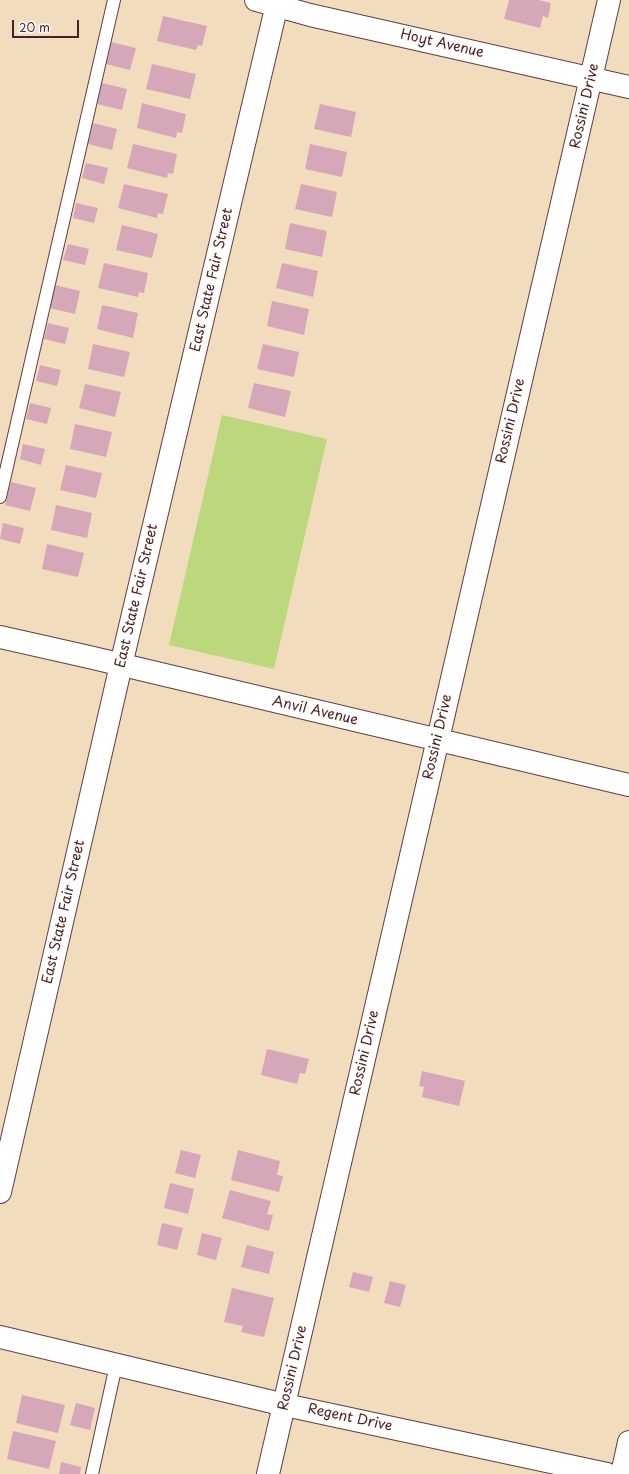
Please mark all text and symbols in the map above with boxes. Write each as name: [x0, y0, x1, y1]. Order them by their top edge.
scale bar: [14, 12, 81, 38]
text: 20 m: [19, 18, 50, 36]
street label: Hoyt Avenue: [399, 26, 485, 62]
street label: Rossini Drive: [567, 62, 603, 150]
street label: East State Fair Street: [187, 206, 237, 354]
street label: Rossini Drive: [493, 377, 529, 465]
street label: East State Fair Street: [112, 522, 162, 670]
street label: Anvil Avenue: [270, 693, 360, 729]
street label: Rossini Drive: [420, 693, 456, 781]
street label: East State Fair Street: [39, 838, 89, 986]
street label: Rossini Drive: [347, 1009, 383, 1097]
street label: Rossini Drive: [275, 1324, 311, 1412]
street label: Regent Drive: [306, 1401, 394, 1435]

